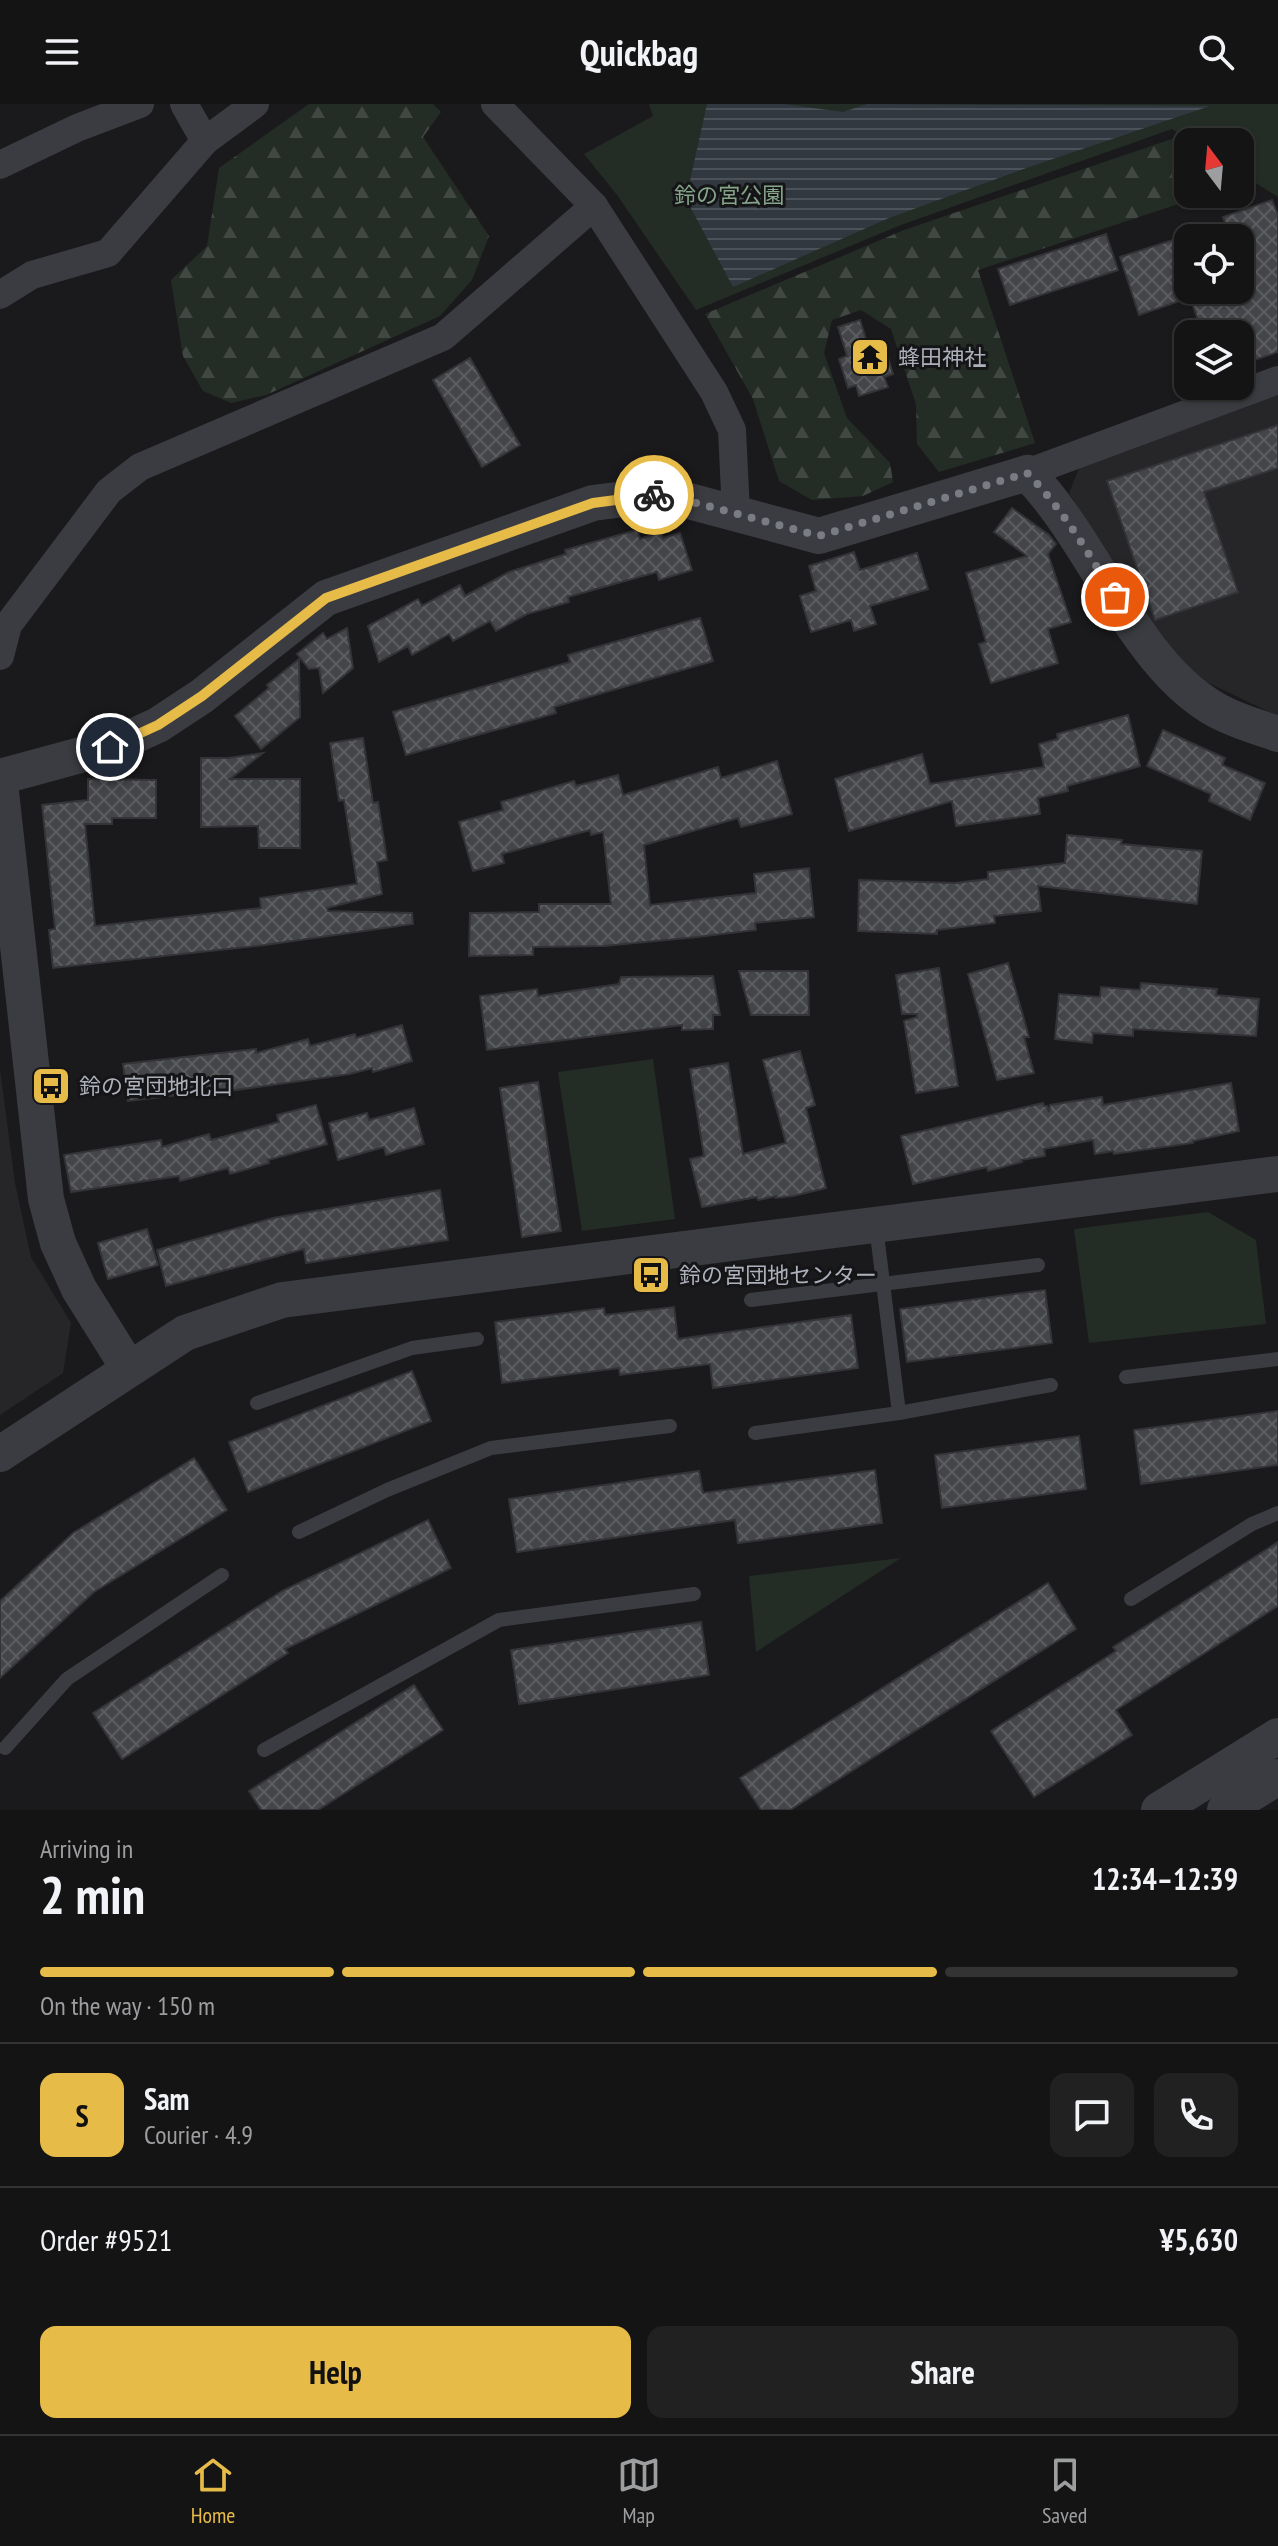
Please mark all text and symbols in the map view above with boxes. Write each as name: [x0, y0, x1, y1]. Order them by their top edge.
text: Quickbag: [580, 29, 698, 76]
icon: menu: [40, 30, 84, 74]
icon: search: [1194, 30, 1238, 74]
north arrow: [1174, 128, 1254, 208]
map controls: [1174, 128, 1254, 400]
park label: 鈴の宮公園: [674, 181, 784, 209]
button: locate: [1174, 224, 1254, 304]
button: layers: [1174, 320, 1254, 400]
temple icon: 蜂田神社: [849, 336, 891, 378]
place label: 蜂田神社: [898, 343, 986, 371]
courier: [614, 455, 694, 535]
icon: bike: [632, 473, 676, 517]
pin: [1081, 563, 1149, 631]
icon: bag: [1093, 575, 1137, 619]
pin: [76, 713, 144, 781]
icon: home: [88, 725, 132, 769]
bus stop icon: 鈴の宮団地北口: [30, 1065, 72, 1107]
place label: 鈴の宮団地北口: [79, 1072, 233, 1100]
bus stop icon: 鈴の宮団地センター: [630, 1254, 672, 1296]
place label: 鈴の宮団地センター: [679, 1261, 877, 1289]
text: Arriving in: [40, 1832, 133, 1865]
text: 12:34–12:39: [1092, 1859, 1238, 1898]
text: 2 min: [40, 1861, 145, 1928]
text: On the way · 150 m: [40, 1989, 215, 2022]
button: chat: [1050, 2073, 1134, 2157]
button: phone: [1154, 2073, 1238, 2157]
text: Sam: [144, 2079, 189, 2118]
text: S: [75, 2096, 89, 2135]
text: Courier · 4.9: [144, 2118, 253, 2151]
text: Order #9521: [40, 2220, 172, 2259]
text: ¥5,630: [1160, 2220, 1238, 2259]
button: Help: [40, 2326, 631, 2418]
button: Share: [647, 2326, 1238, 2418]
tab: Home: [191, 2453, 235, 2529]
tab: Map: [617, 2453, 661, 2529]
tab: Saved: [1042, 2453, 1087, 2529]

